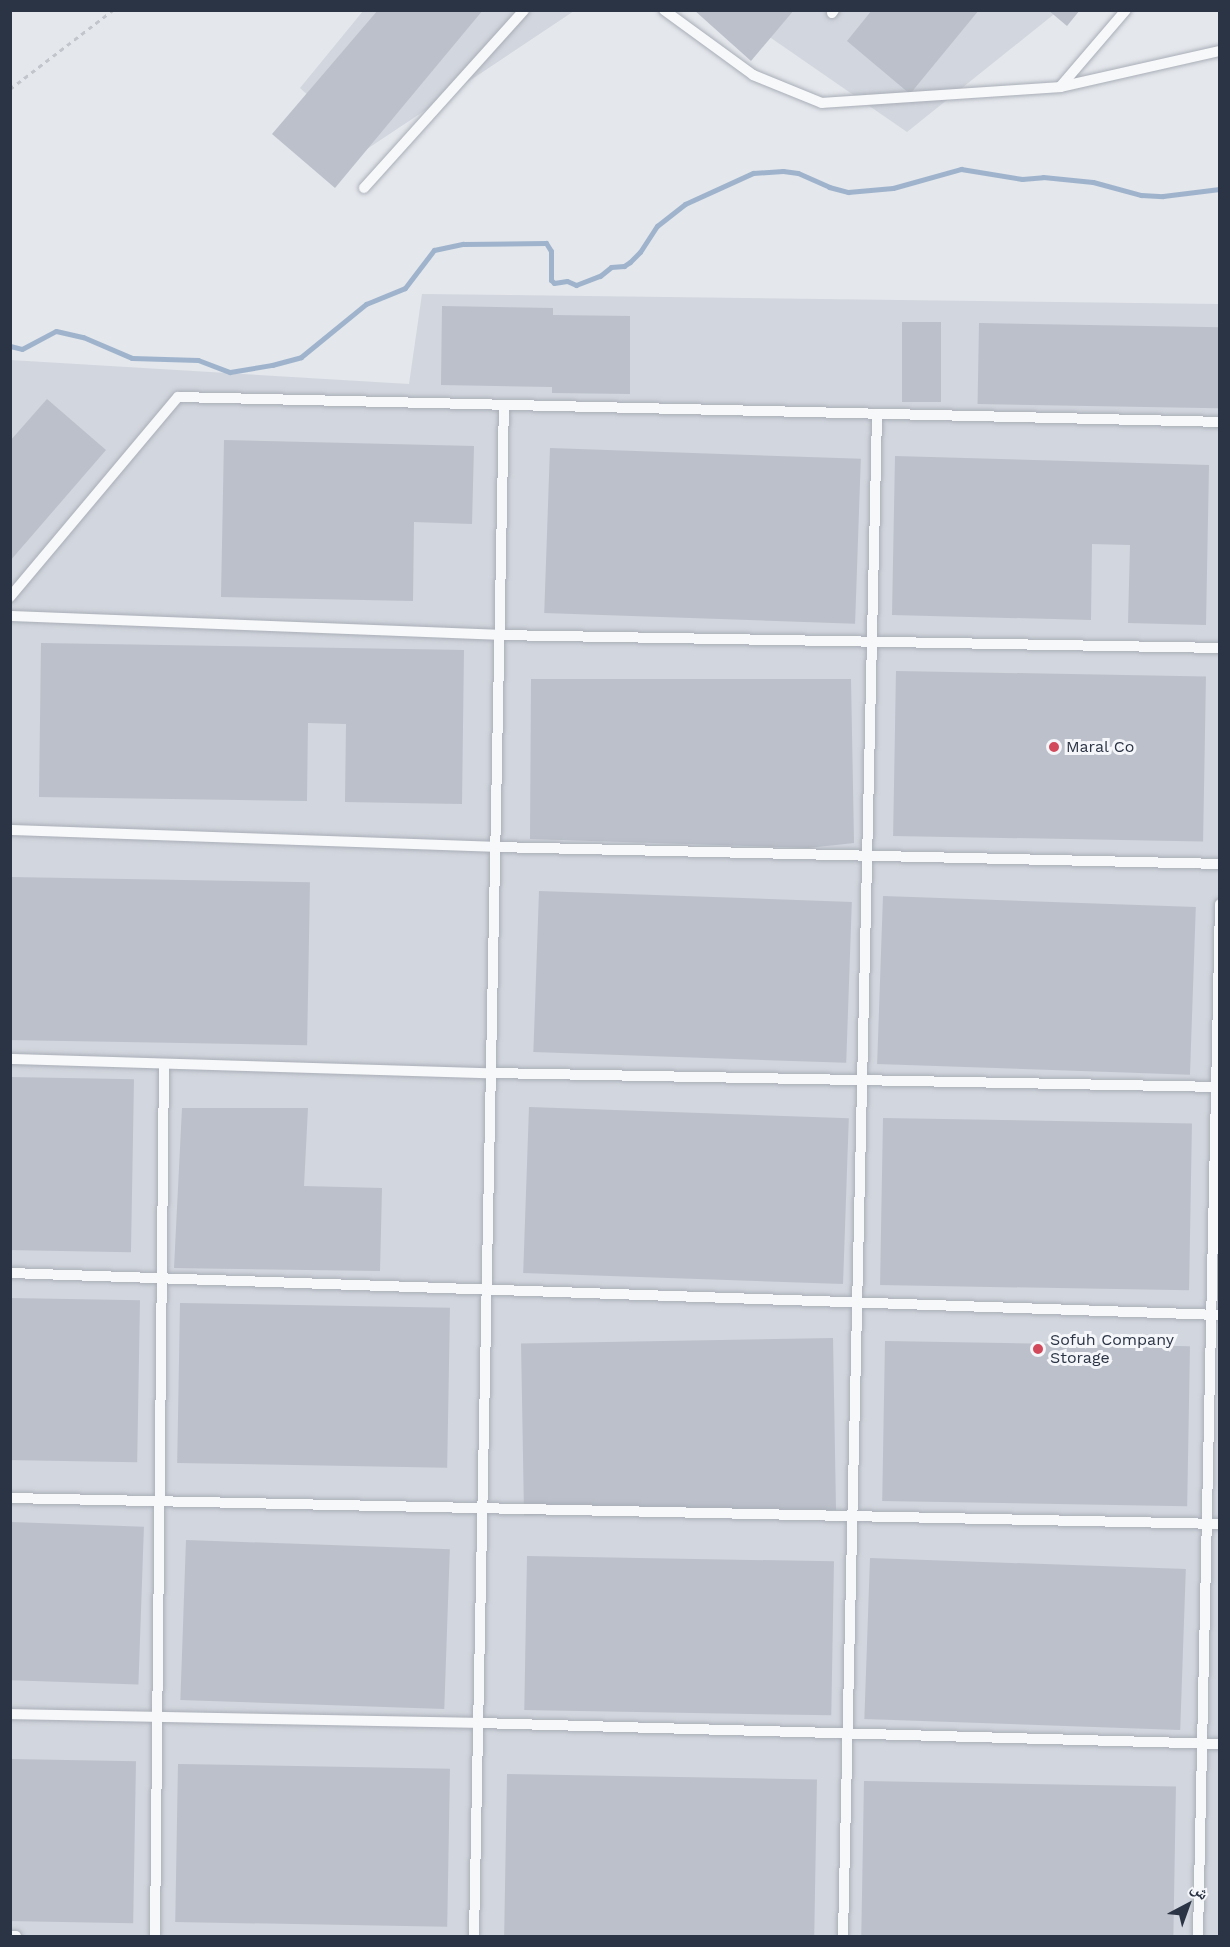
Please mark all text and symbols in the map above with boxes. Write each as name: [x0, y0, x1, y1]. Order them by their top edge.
place label: Maral Co: [1066, 737, 1135, 757]
marker: Maral Co: [1047, 740, 1061, 754]
place label: Sofuh Company Storage: [1050, 1330, 1174, 1368]
marker: Sofuh Company Storage: [1031, 1342, 1045, 1356]
north arrow: [1158, 1875, 1218, 1935]
text: ش: [1187, 1878, 1213, 1904]

